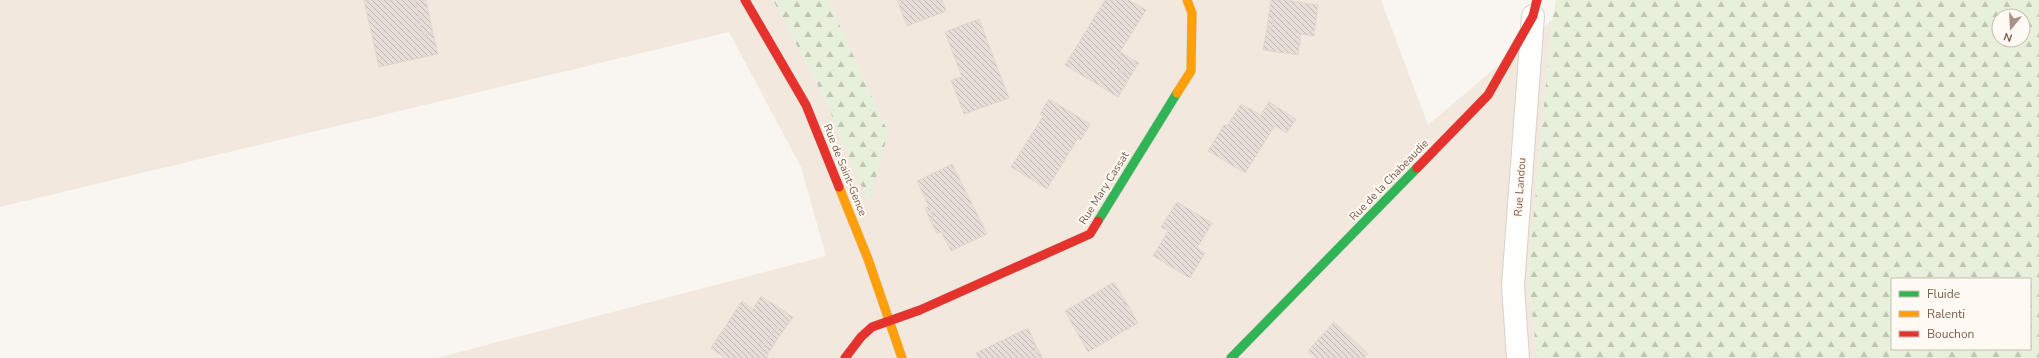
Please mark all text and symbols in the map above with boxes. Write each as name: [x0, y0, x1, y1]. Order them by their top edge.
north arrow: [1991, 8, 2031, 48]
text: N: [2002, 29, 2014, 45]
street label: Rue de Saint-Gence: [820, 122, 870, 218]
street label: Rue de la Chabeaudie: [1346, 136, 1432, 224]
street label: Rue Mary Cassat: [1076, 148, 1133, 227]
street label: Rue Landou: [1510, 157, 1530, 217]
legend: [1891, 278, 2031, 350]
text: Fluide: [1927, 286, 1960, 302]
text: Ralenti: [1927, 306, 1965, 322]
text: Bouchon: [1927, 326, 1974, 342]

